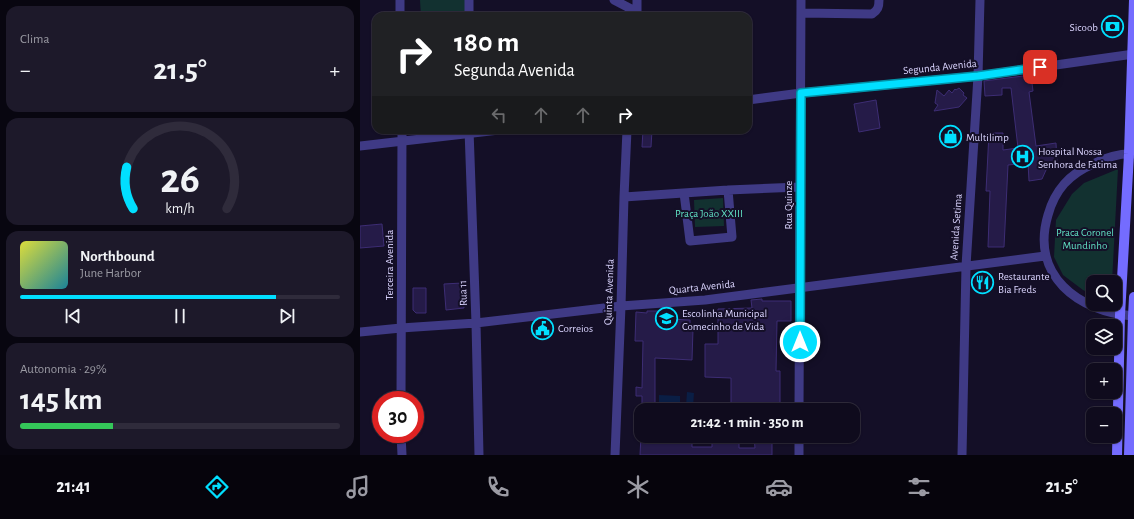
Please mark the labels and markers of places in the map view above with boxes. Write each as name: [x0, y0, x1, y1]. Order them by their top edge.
bank icon: Sicoob: [1100, 14, 1126, 40]
place label: Sicoob: [1069, 22, 1098, 33]
pin: [1023, 50, 1057, 84]
shop icon: Multilimp: [938, 124, 964, 150]
place label: Multilimp: [966, 132, 1009, 143]
hospital icon: Hospital Nossa Senhora de Fatima: [1009, 144, 1035, 170]
place label: Hospital Nossa Senhora de Fatima: [1038, 146, 1117, 170]
restaurant icon: Restaurante Bia Freds: [970, 269, 996, 295]
place label: Restaurante Bia Freds: [998, 271, 1049, 295]
school or university icon: Escolinha Municipal Comecinho de Vida: [653, 306, 679, 332]
place label: Escolinha Municipal Comecinho de Vida: [682, 308, 767, 332]
public building icon: Correios: [530, 315, 556, 341]
place label: Correios: [558, 323, 593, 334]

